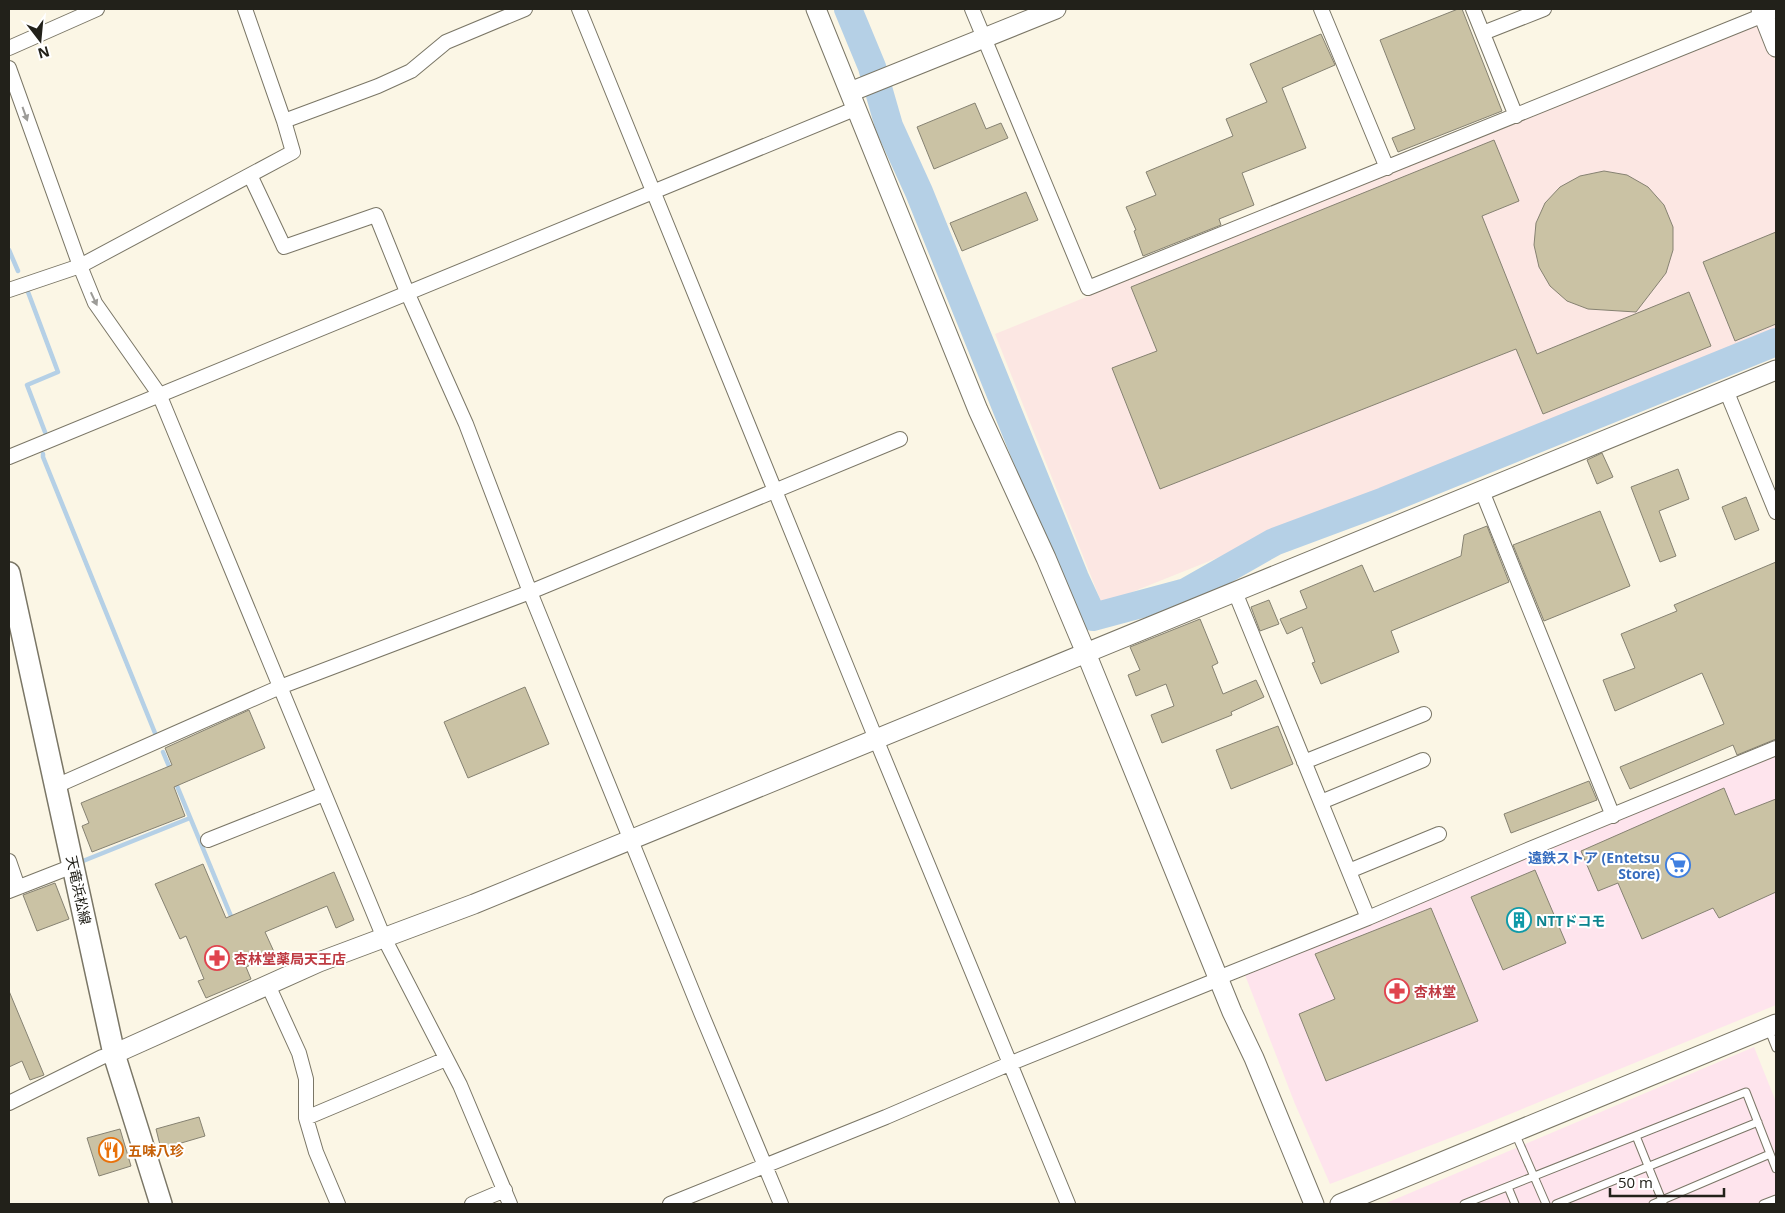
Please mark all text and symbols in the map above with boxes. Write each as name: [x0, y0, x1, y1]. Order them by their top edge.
north arrow: [15, 15, 65, 65]
text: N: [36, 42, 52, 64]
one-way arrow: [22, 106, 29, 121]
one-way arrow: [90, 292, 98, 306]
place label: 遠鉄ストア (Entetsu Store): [1528, 848, 1660, 883]
supermarket icon: 遠鉄ストア (Entetsu Store): [1665, 852, 1691, 878]
street label: 天竜浜松線: [62, 854, 96, 926]
building icon: NTTドコモ: [1506, 907, 1532, 933]
place label: NTTドコモ: [1536, 911, 1606, 930]
pharmacy icon: 杏林堂薬局天王店: [204, 945, 230, 971]
place label: 杏林堂薬局天王店: [234, 949, 346, 968]
pharmacy icon: 杏林堂: [1384, 978, 1410, 1004]
place label: 杏林堂: [1414, 982, 1456, 1001]
restaurant icon: 五味八珍: [98, 1137, 124, 1163]
place label: 五味八珍: [128, 1141, 184, 1160]
scale bar: [1610, 1166, 1724, 1198]
text: 50 m: [1618, 1172, 1653, 1192]

